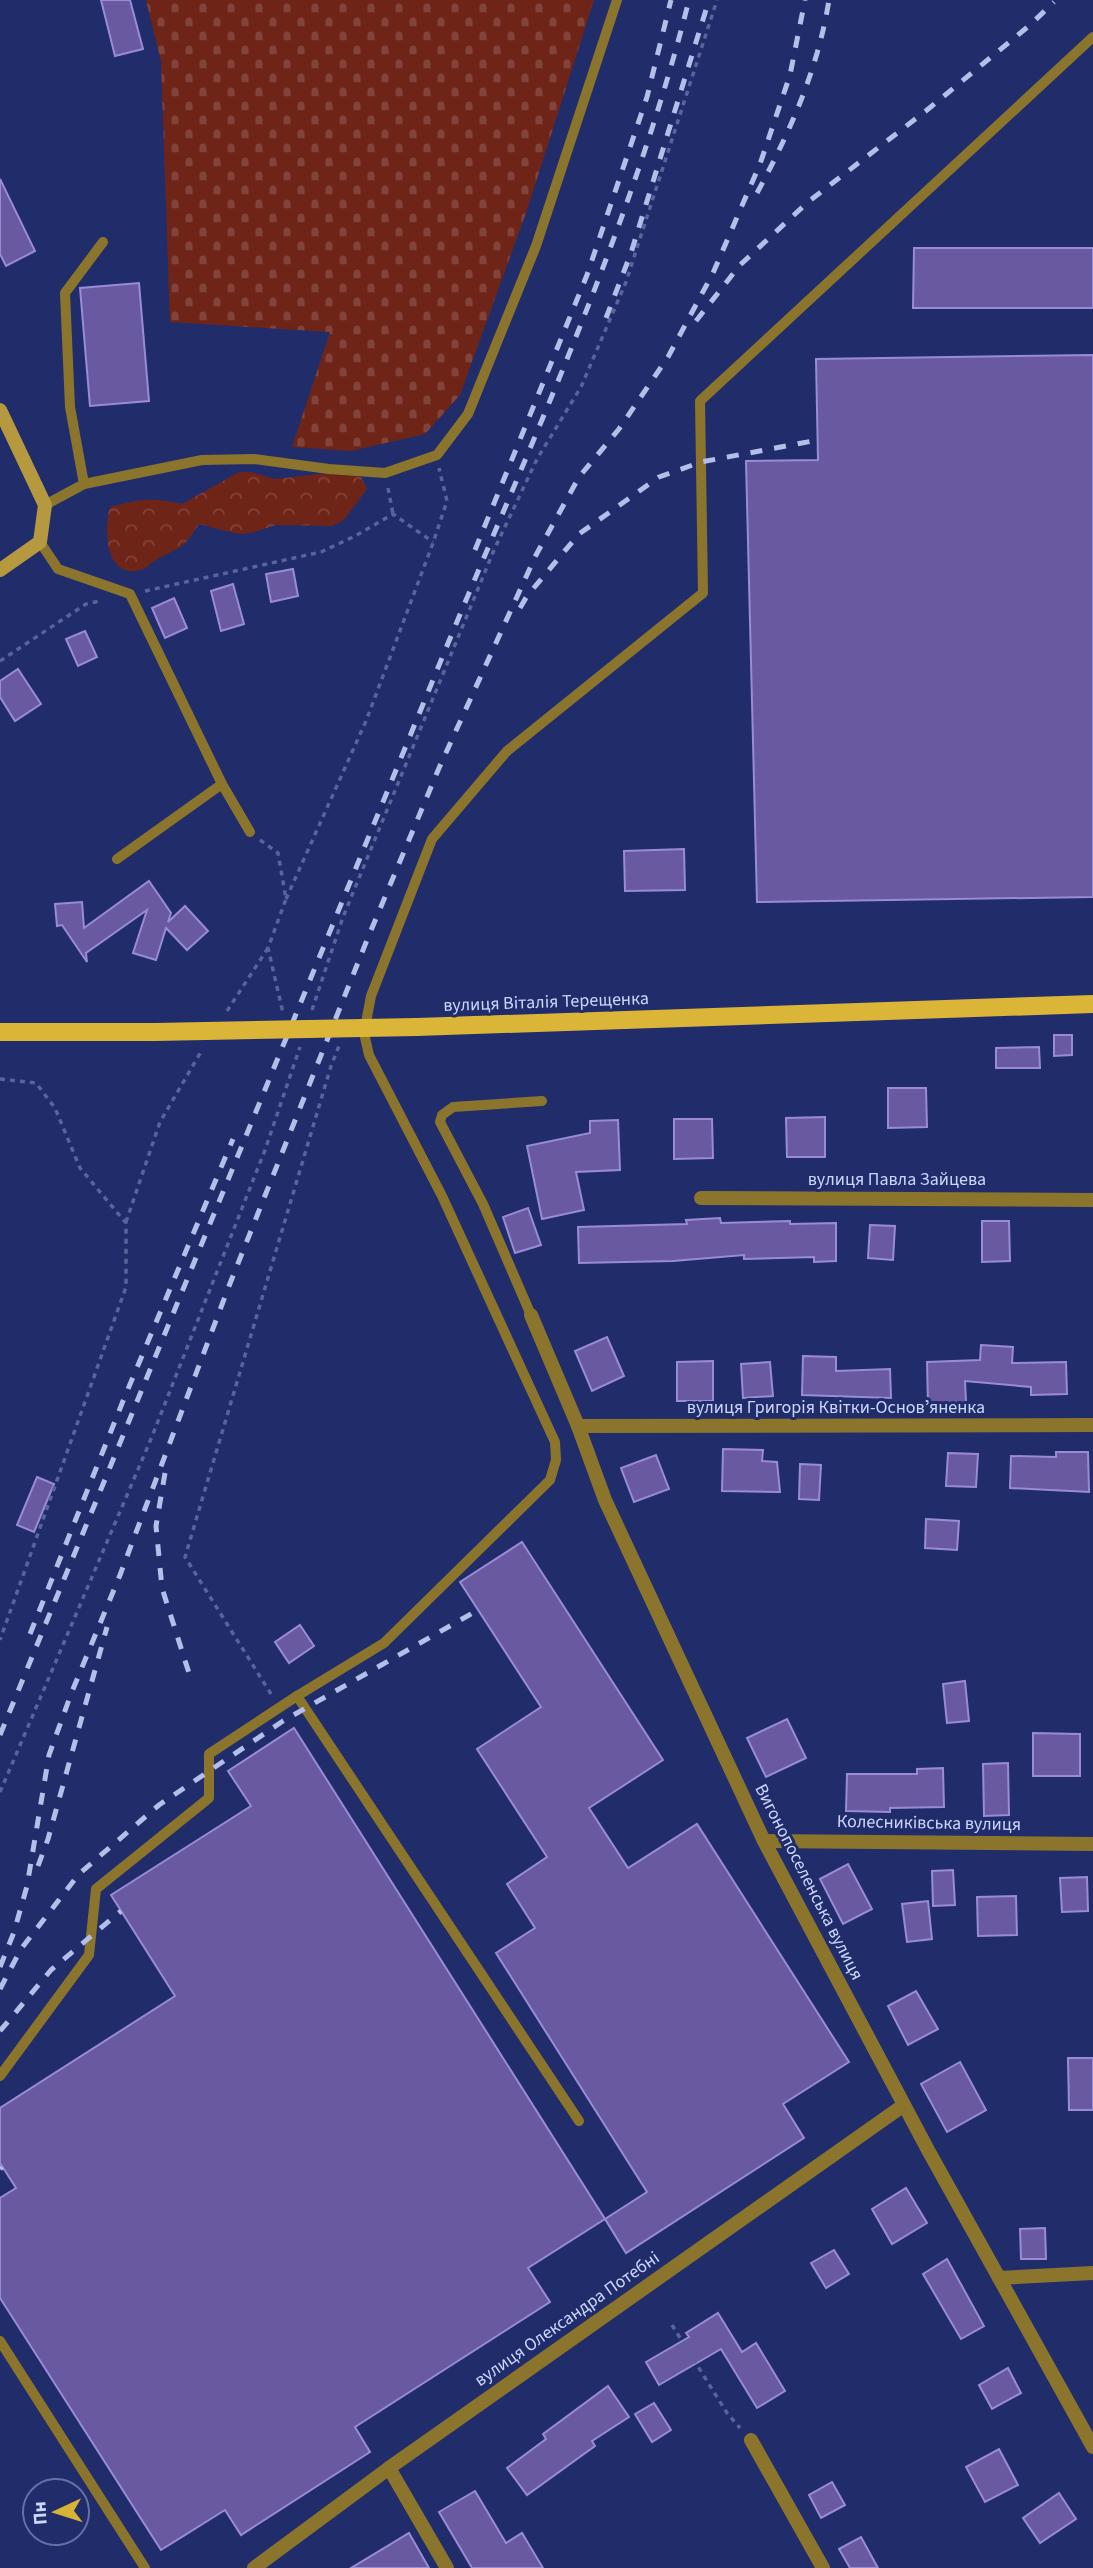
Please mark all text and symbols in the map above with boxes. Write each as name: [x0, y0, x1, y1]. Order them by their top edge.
street label: вулиця Віталія Терещенка: [443, 986, 649, 1018]
street label: вулиця Павла Зайцева: [808, 1167, 986, 1192]
street label: вулиця Григорія Квітки-Основʼяненка: [687, 1395, 985, 1420]
street label: Вигонопоселенська вулиця: [749, 1780, 869, 1984]
street label: Колесниківська вулиця: [837, 1809, 1021, 1837]
street label: вулиця Олександра Потебні: [469, 2245, 665, 2393]
north arrow: [21, 2477, 91, 2547]
text: Пн: [26, 2500, 55, 2526]

